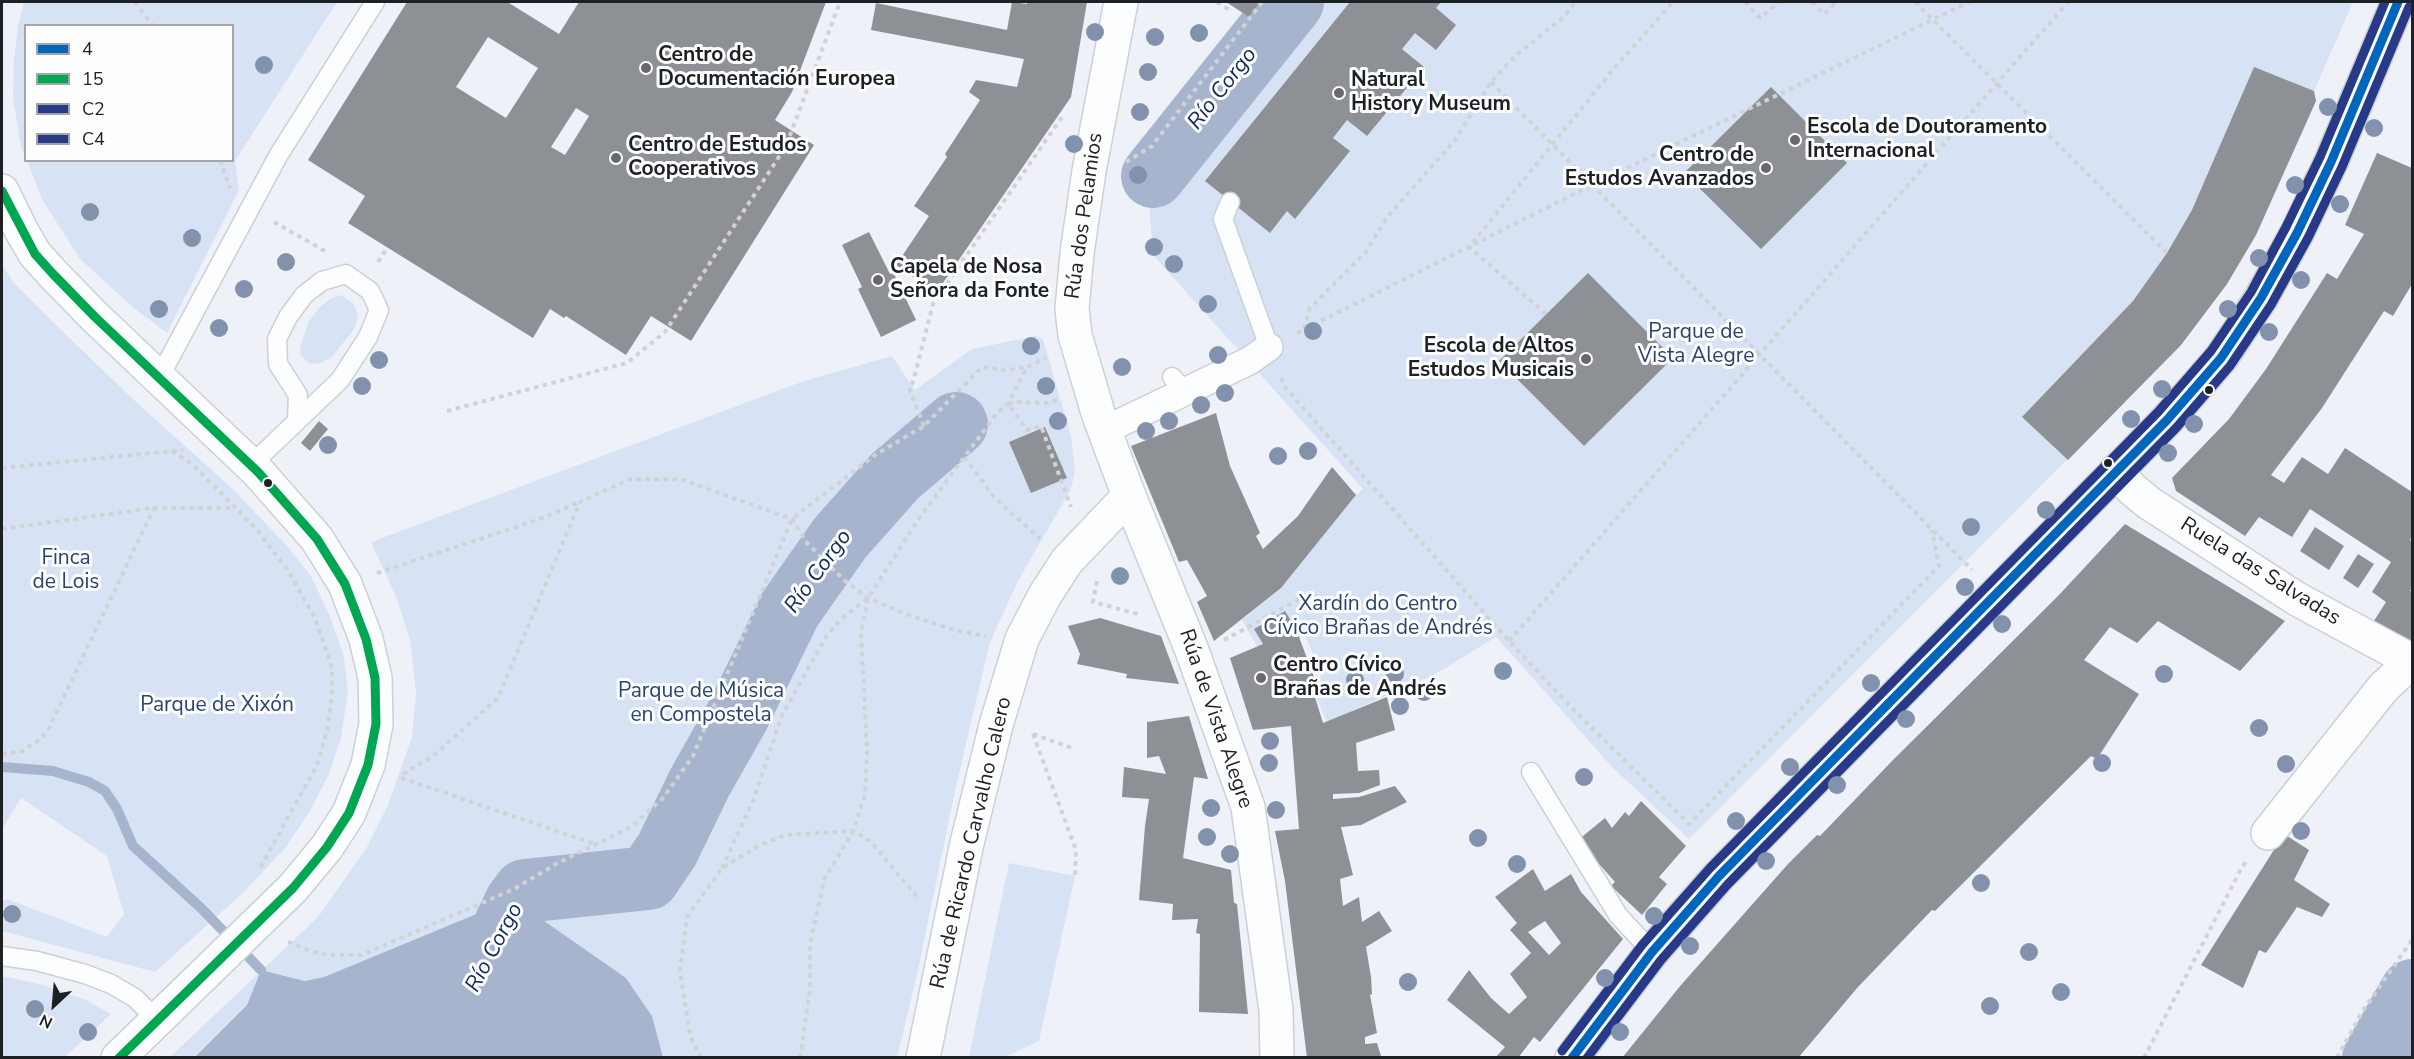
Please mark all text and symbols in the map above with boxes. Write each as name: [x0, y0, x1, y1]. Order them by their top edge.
legend: [24, 24, 234, 162]
text: 4: [82, 37, 93, 61]
place label: Centro de Documentación Europea: [658, 43, 895, 93]
water label: Río Corgo: [1183, 43, 1263, 135]
marker: Centro de Documentación Europea: [639, 61, 653, 75]
text: 15: [82, 67, 104, 91]
place label: Natural History Museum: [1351, 68, 1511, 118]
marker: Natural History Museum: [1332, 86, 1346, 100]
text: C2: [82, 97, 105, 121]
place label: Escola de Doutoramento Internacional: [1807, 115, 2047, 165]
text: C4: [82, 127, 105, 151]
street label: Rúa dos Pelamios: [1061, 131, 1109, 301]
place label: Centro de Estudos Cooperativos: [628, 133, 806, 183]
marker: Escola de Doutoramento Internacional: [1788, 133, 1802, 147]
place label: Centro de Estudos Avanzados: [1565, 143, 1754, 193]
marker: Centro de Estudos Cooperativos: [609, 151, 623, 165]
marker: Centro de Estudos Avanzados: [1759, 161, 1773, 175]
place label: Capela de Nosa Señora da Fonte: [890, 255, 1049, 305]
marker: Capela de Nosa Señora da Fonte: [871, 273, 885, 287]
park label: Parque de Vista Alegre: [1638, 320, 1754, 370]
place label: Escola de Altos Estudos Musicais: [1408, 334, 1574, 384]
marker: Escola de Altos Estudos Musicais: [1579, 352, 1593, 366]
unlabelled marker: [2203, 384, 2215, 396]
unlabelled marker: [2102, 457, 2114, 469]
unlabelled marker: [262, 477, 274, 489]
street label: Ruela das Salvadas: [2175, 513, 2345, 631]
water label: Río Corgo: [780, 525, 858, 619]
park label: Finca de Lois: [33, 546, 99, 596]
park label: Xardín do Centro Cívico Brañas de Andrés: [1263, 592, 1493, 642]
street label: Rúa de Vista Alegre: [1173, 626, 1257, 812]
place label: Centro Cívico Brañas de Andrés: [1273, 653, 1447, 703]
marker: Centro Cívico Brañas de Andrés: [1254, 671, 1268, 685]
park label: Parque de Música en Compostela: [618, 679, 784, 729]
park label: Parque de Xixón: [140, 693, 294, 719]
street label: Rúa de Ricardo Carvalho Calero: [926, 695, 1018, 991]
water label: Río Corgo: [461, 899, 529, 997]
north arrow: [24, 975, 84, 1035]
text: N: [36, 1009, 56, 1034]

